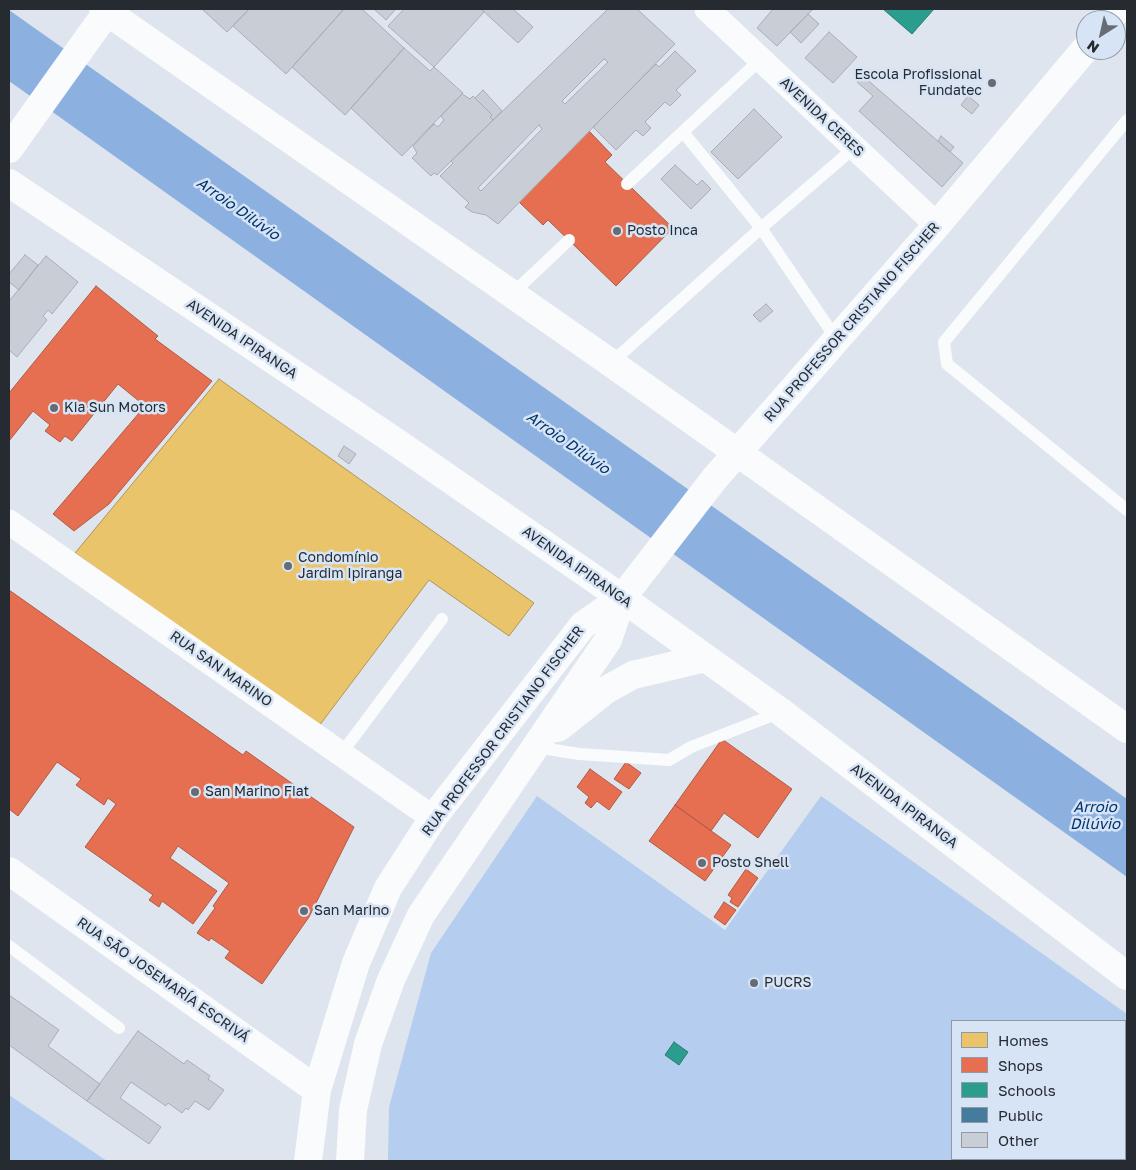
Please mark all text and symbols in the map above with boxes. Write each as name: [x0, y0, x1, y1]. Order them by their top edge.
north arrow: [1076, 10, 1126, 60]
text: N: [1083, 37, 1102, 57]
place label: Escola Profissional Fundatec: [855, 67, 982, 100]
street label: AVENIDA CERES: [777, 74, 867, 160]
marker: Escola Profissional Fundatec: [986, 77, 998, 89]
water label: Arroio Dilúvio: [193, 174, 283, 244]
street label: RUA PROFESSOR CRISTIANO FISCHER: [761, 219, 943, 425]
place label: Posto Inca: [627, 223, 698, 239]
marker: Posto Inca: [611, 225, 623, 237]
street label: AVENIDA IPIRANGA: [183, 296, 301, 382]
place label: Kia Sun Motors: [64, 400, 166, 416]
marker: Kia Sun Motors: [48, 402, 60, 414]
water label: Arroio Dilúvio: [523, 408, 613, 478]
street label: AVENIDA IPIRANGA: [519, 523, 635, 611]
place label: Condomínio Jardim Ipiranga: [298, 550, 402, 582]
marker: Condomínio Jardim Ipiranga: [282, 560, 294, 572]
street label: RUA PROFESSOR CRISTIANO FISCHER: [419, 623, 587, 839]
street label: RUA SAN MARINO: [167, 627, 275, 711]
street label: AVENIDA IPIRANGA: [847, 760, 961, 852]
place label: San Marino Fiat: [205, 784, 309, 800]
marker: San Marino Fiat: [189, 786, 201, 798]
water label: Arroio Dilúvio: [1070, 798, 1120, 833]
place label: Posto Shell: [712, 855, 789, 871]
marker: Posto Shell: [696, 857, 708, 869]
place label: San Marino: [314, 903, 389, 919]
marker: San Marino: [298, 905, 310, 917]
street label: RUA SÃO JOSEMARÍA ESCRIVÁ: [74, 914, 252, 1046]
place label: PUCRS: [764, 975, 811, 991]
marker: PUCRS: [748, 977, 760, 989]
legend: [951, 1020, 1126, 1160]
text: Homes: [998, 1031, 1048, 1049]
text: Shops: [998, 1056, 1043, 1074]
text: Schools: [998, 1081, 1056, 1099]
text: Public: [998, 1106, 1043, 1124]
text: Other: [998, 1131, 1039, 1149]

